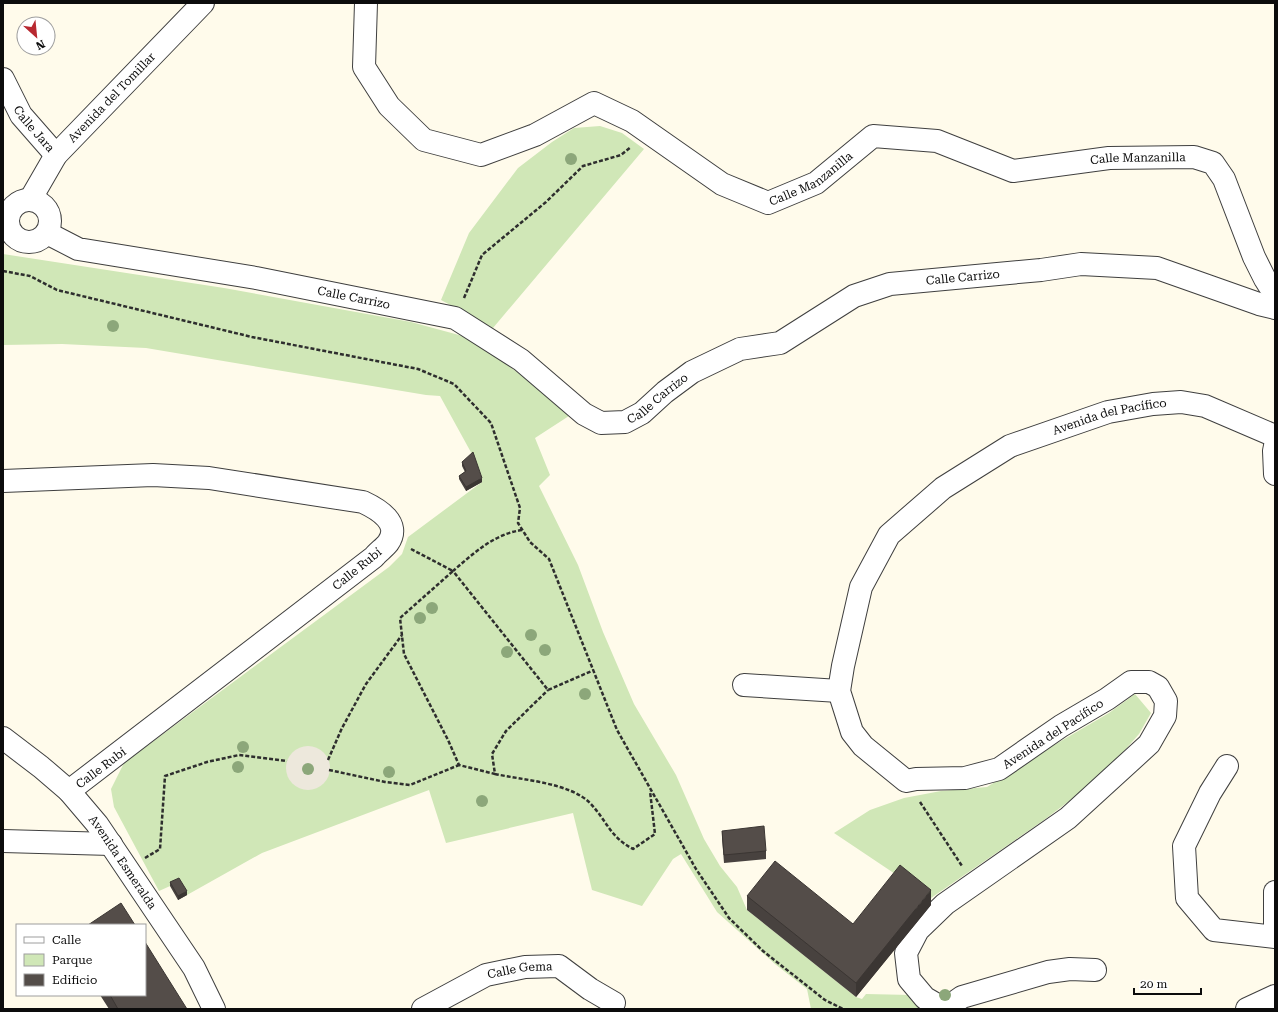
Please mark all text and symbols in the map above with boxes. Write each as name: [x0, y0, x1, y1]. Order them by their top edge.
north arrow: [16, 16, 56, 56]
text: N: [33, 37, 47, 52]
street label: Avenida del Tomillar: [65, 50, 158, 145]
street label: Calle Jara: [10, 103, 58, 155]
street label: Calle Manzanilla: [767, 148, 856, 209]
street label: Calle Manzanilla: [1089, 150, 1186, 167]
street label: Calle Carrizo: [925, 267, 1000, 288]
street label: Calle Carrizo: [316, 284, 391, 312]
street label: Calle Carrizo: [625, 370, 691, 427]
street label: Avenida del Pacífico: [1051, 396, 1167, 438]
street label: Calle Rubí: [330, 545, 385, 593]
street label: Avenida del Pacífico: [1000, 696, 1106, 772]
street label: Calle Rubí: [73, 744, 129, 791]
street label: Avenida Esmeralda: [86, 812, 160, 912]
legend: [16, 924, 146, 996]
text: Calle: [52, 933, 82, 947]
text: Parque: [52, 953, 93, 967]
street label: Calle Gema: [486, 959, 553, 982]
scale bar: [1134, 970, 1201, 996]
text: Edificio: [52, 973, 97, 987]
text: 20 m: [1140, 977, 1167, 991]

